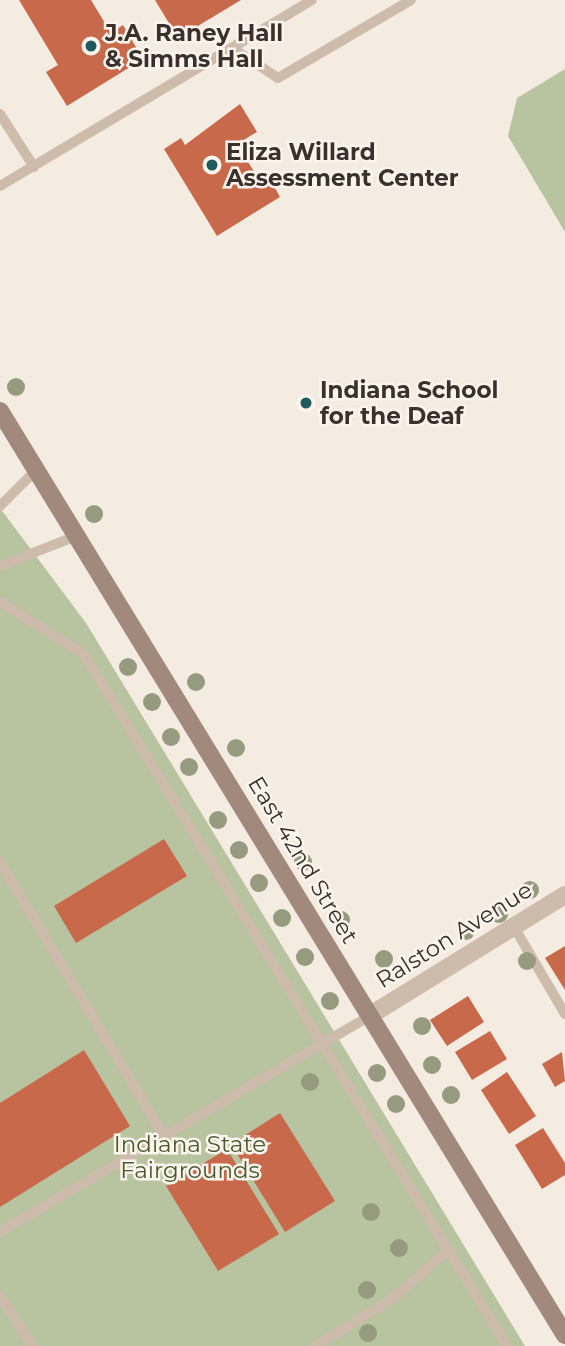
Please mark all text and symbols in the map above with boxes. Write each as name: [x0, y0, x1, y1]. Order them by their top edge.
place label: J.A. Raney Hall & Simms Hall: [105, 19, 283, 73]
marker: J.A. Raney Hall & Simms Hall: [83, 38, 99, 54]
place label: Eliza Willard Assessment Center: [226, 138, 459, 192]
marker: Eliza Willard Assessment Center: [204, 157, 220, 173]
place label: Indiana School for the Deaf: [320, 376, 498, 430]
marker: Indiana School for the Deaf: [298, 395, 314, 411]
street label: East 42nd Street: [242, 771, 364, 949]
street label: Ralston Avenue: [371, 876, 537, 994]
park label: Indiana State Fairgrounds: [114, 1130, 266, 1184]

